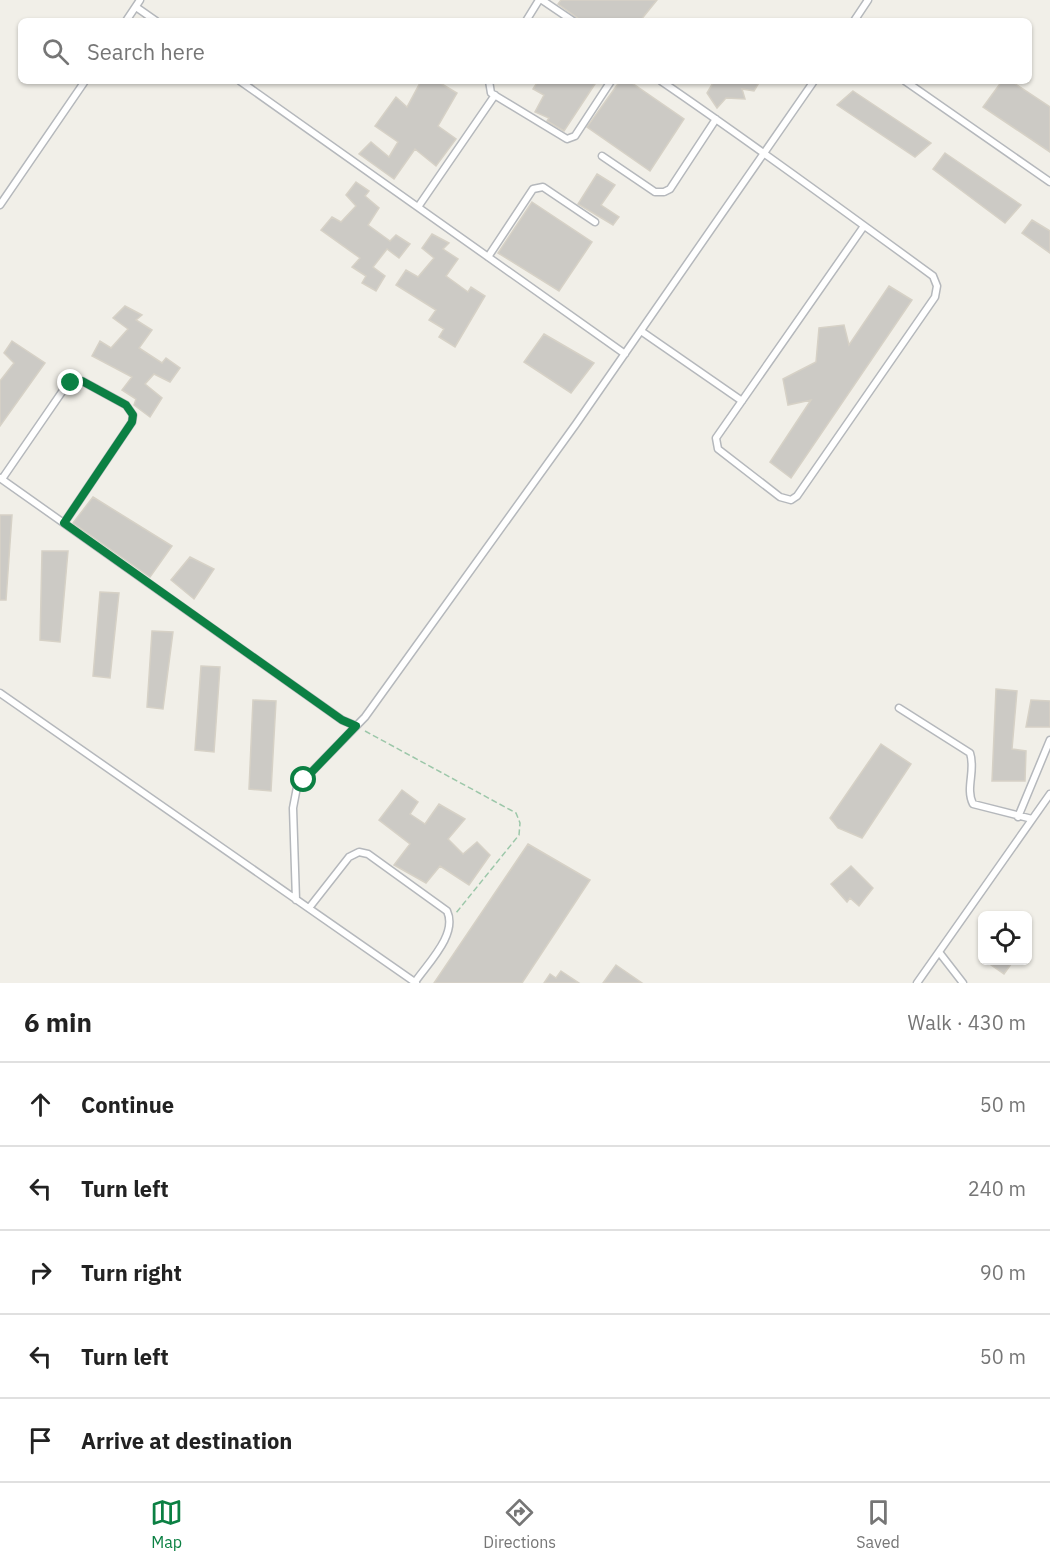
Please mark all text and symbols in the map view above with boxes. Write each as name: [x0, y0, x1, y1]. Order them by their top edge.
search box: [18, 18, 1032, 84]
icon: search: [39, 35, 72, 68]
text: Search here: [87, 37, 205, 66]
route end: [57, 369, 83, 395]
route start: [290, 766, 316, 792]
map controls: [978, 911, 1032, 965]
button: locate: [978, 911, 1032, 965]
text: 6 min: [24, 1005, 92, 1039]
text: Walk · 430 m: [908, 1009, 1026, 1036]
icon: ahead: [24, 1088, 57, 1121]
text: Continue: [81, 1090, 174, 1119]
text: 50 m: [980, 1091, 1026, 1118]
icon: left: [24, 1172, 57, 1205]
text: Turn left: [81, 1174, 169, 1203]
text: 240 m: [968, 1175, 1026, 1202]
icon: right: [24, 1256, 57, 1289]
text: Turn right: [81, 1258, 182, 1287]
text: 90 m: [980, 1259, 1026, 1286]
icon: left: [24, 1340, 57, 1373]
text: Turn left: [81, 1342, 169, 1371]
text: 50 m: [980, 1343, 1026, 1370]
icon: arrive: [24, 1424, 57, 1457]
text: Arrive at destination: [81, 1426, 292, 1455]
tab: Map: [150, 1496, 183, 1552]
tab: Directions: [483, 1496, 556, 1552]
tab: Saved: [856, 1496, 900, 1552]

